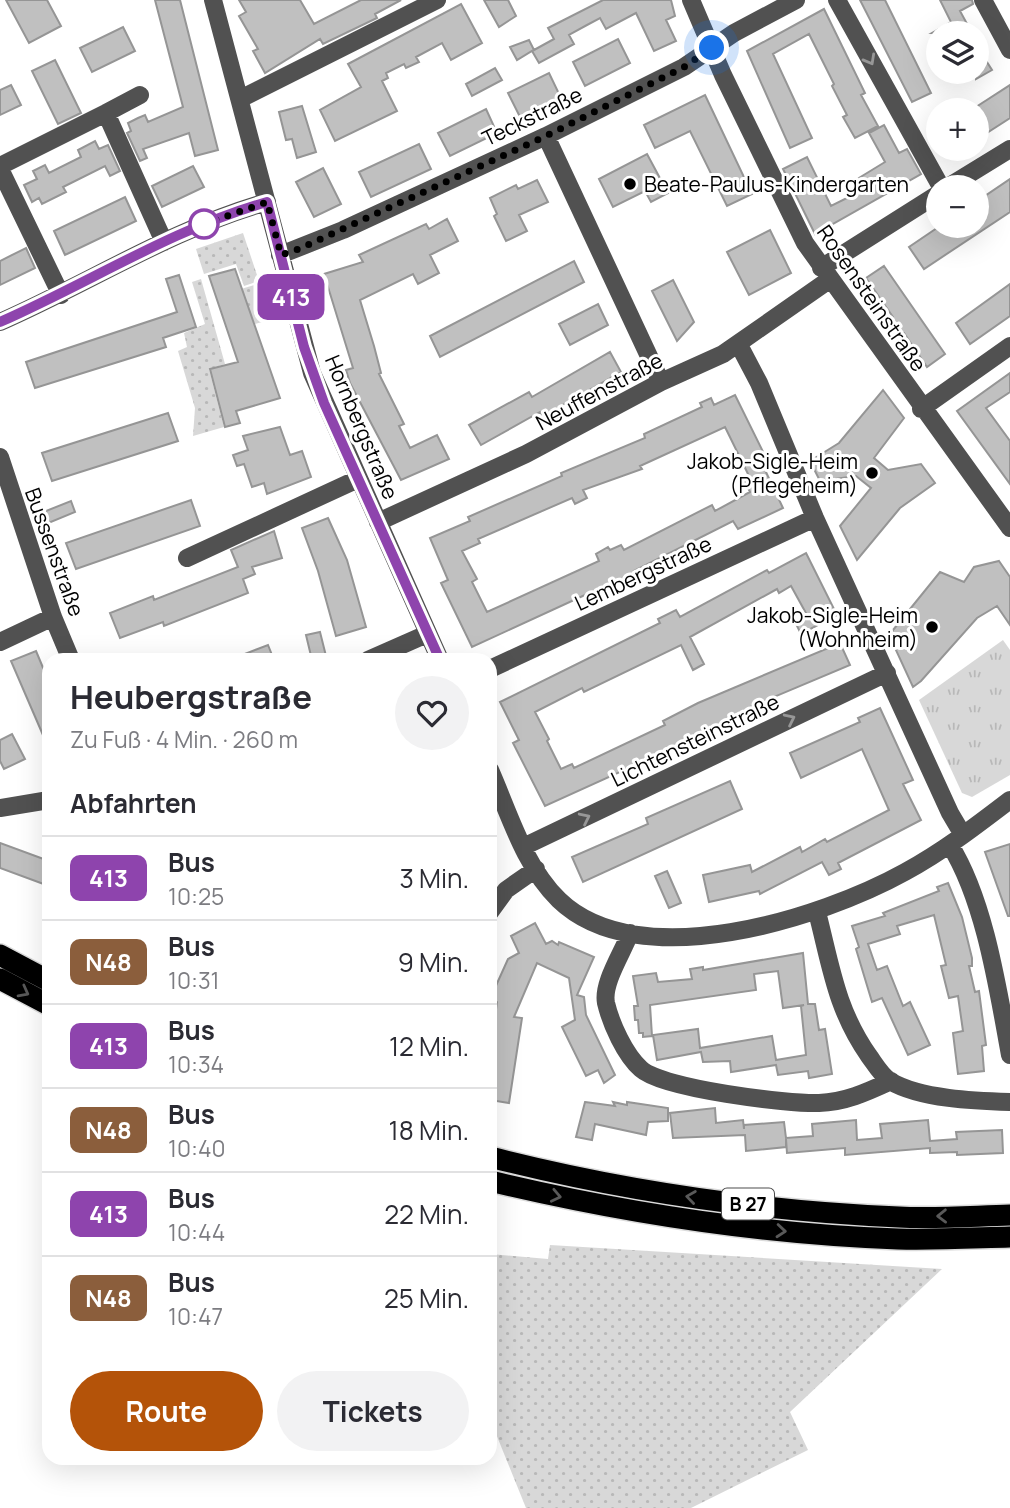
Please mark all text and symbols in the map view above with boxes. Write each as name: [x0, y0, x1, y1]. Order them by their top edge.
map controls: [926, 21, 989, 238]
button: layers: [926, 21, 989, 84]
your location: [694, 30, 729, 65]
one-way arrow: [862, 52, 875, 65]
street label: Teckstraße: [477, 80, 587, 152]
button: +: [926, 98, 989, 161]
place label: Beate-Paulus-Kindergarten: [644, 170, 909, 198]
button: −: [926, 175, 989, 238]
marker: Beate-Paulus-Kindergarten: [622, 176, 638, 192]
unlabelled marker: [189, 209, 219, 239]
street label: Rosensteinstraße: [811, 219, 933, 377]
line badge: 413: [251, 274, 331, 320]
text: 413: [271, 280, 311, 313]
street label: Neuffenstraße: [531, 346, 667, 436]
street label: Hornbergstraße: [319, 351, 405, 503]
place label: Jakob-Sigle-Heim (Pflegeheim): [687, 447, 858, 499]
marker: Jakob-Sigle-Heim (Pflegeheim): [864, 465, 880, 481]
street label: Bussenstraße: [19, 484, 91, 620]
street label: Lembergstraße: [570, 529, 716, 617]
place label: Jakob-Sigle-Heim (Wohnheim): [747, 601, 918, 653]
marker: Jakob-Sigle-Heim (Wohnheim): [924, 619, 940, 635]
text: Heubergstraße: [70, 674, 312, 719]
button: heart: [395, 676, 469, 750]
street label: Lichtensteinstraße: [606, 687, 784, 793]
one-way arrow: [783, 714, 795, 728]
text: Zu Fuß · 4 Min. · 260 m: [70, 723, 298, 755]
text: Abfahrten: [70, 785, 197, 821]
one-way arrow: [578, 812, 590, 826]
text: Bus: [168, 844, 215, 880]
text: 3 Min.: [399, 860, 469, 896]
text: 413: [89, 861, 128, 894]
text: 10:25: [168, 880, 224, 912]
text: Bus: [168, 928, 215, 964]
text: 9 Min.: [398, 944, 469, 980]
text: N48: [85, 945, 132, 978]
text: 10:31: [168, 964, 220, 996]
one-way arrow: [17, 984, 30, 997]
text: Bus: [168, 1012, 215, 1048]
text: 12 Min.: [389, 1028, 469, 1064]
text: 413: [89, 1029, 128, 1062]
text: 10:34: [168, 1048, 224, 1080]
text: Bus: [168, 1096, 215, 1132]
text: 18 Min.: [389, 1112, 469, 1148]
text: N48: [85, 1113, 132, 1146]
text: 10:40: [168, 1132, 225, 1164]
text: Bus: [168, 1180, 215, 1216]
one-way arrow: [550, 1188, 562, 1203]
road number: B 27: [722, 1188, 774, 1220]
one-way arrow: [685, 1189, 697, 1204]
text: 22 Min.: [384, 1196, 469, 1232]
text: 413: [89, 1197, 128, 1230]
one-way arrow: [936, 1209, 947, 1224]
text: 10:44: [168, 1216, 225, 1248]
one-way arrow: [776, 1223, 787, 1238]
text: Bus: [168, 1264, 215, 1300]
text: 25 Min.: [384, 1280, 469, 1316]
text: N48: [85, 1281, 132, 1314]
text: 10:47: [168, 1300, 223, 1332]
button: Route: [70, 1371, 263, 1451]
button: Tickets: [277, 1371, 469, 1451]

